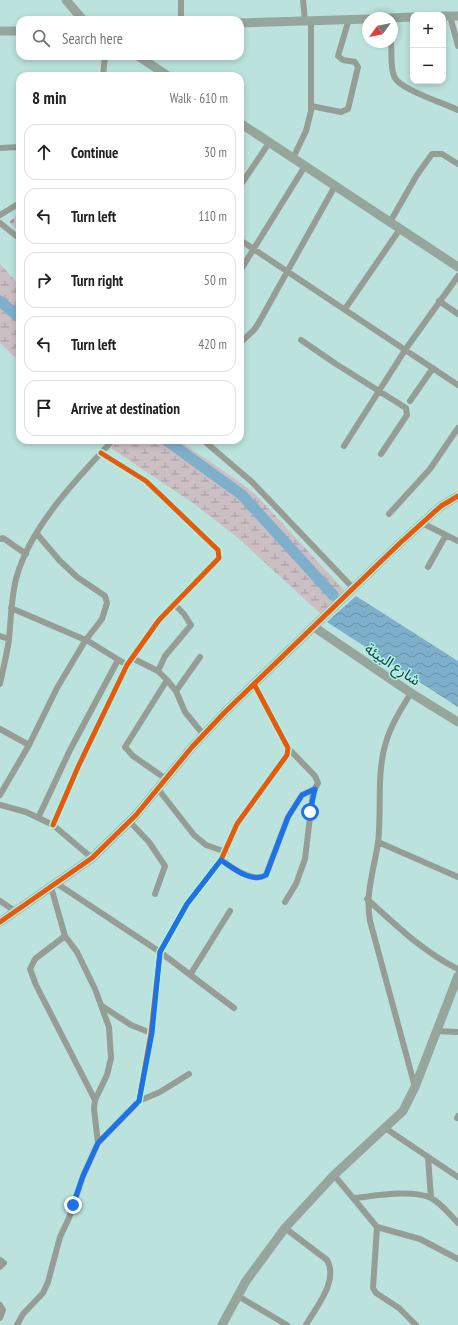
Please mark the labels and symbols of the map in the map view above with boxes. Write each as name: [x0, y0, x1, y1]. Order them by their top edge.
north arrow: [362, 12, 398, 48]
street label: شارع البيئة: [360, 638, 425, 692]
route start: [301, 803, 319, 821]
route end: [64, 1196, 82, 1214]

